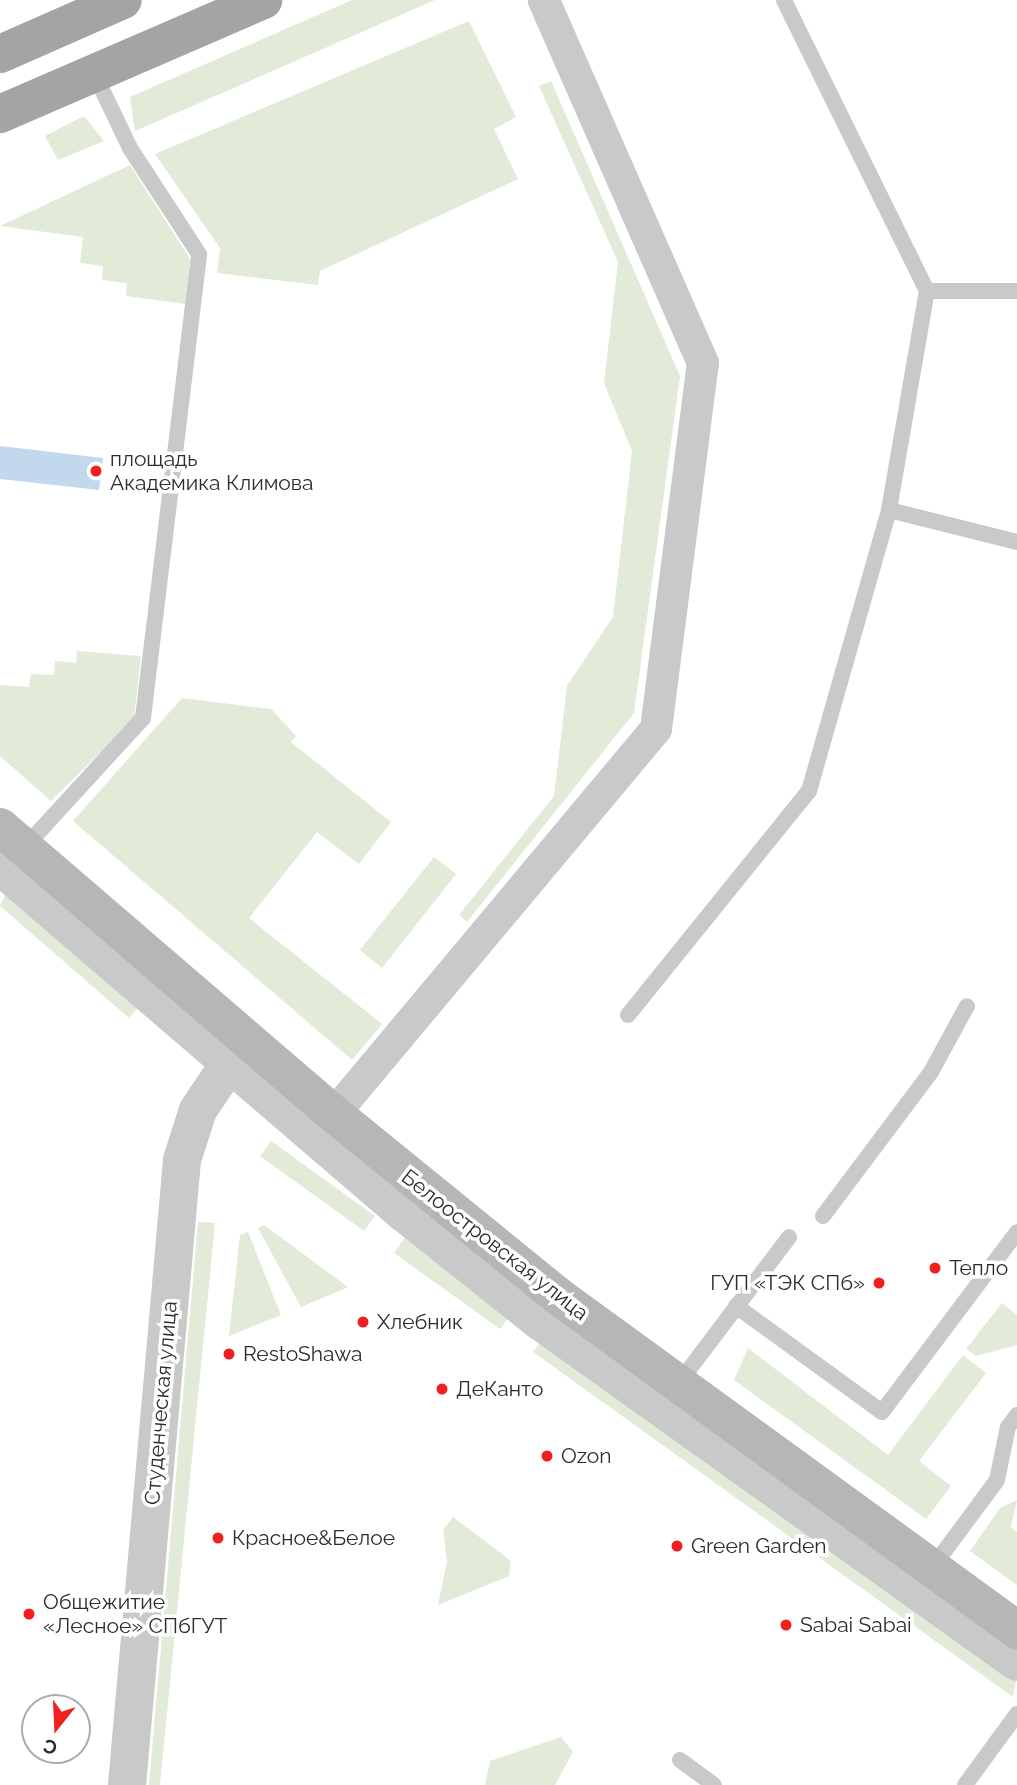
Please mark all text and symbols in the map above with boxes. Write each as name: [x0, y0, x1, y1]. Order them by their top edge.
place label: площадь Академика Климова: [110, 446, 314, 496]
marker: площадь Академика Климова: [88, 463, 104, 479]
street label: Белоостровская улица: [396, 1164, 594, 1326]
place label: Тепло: [949, 1255, 1008, 1281]
marker: Тепло: [927, 1260, 943, 1276]
place label: ГУП «ТЭК СПб»: [710, 1270, 865, 1296]
marker: ГУП «ТЭК СПб»: [871, 1275, 887, 1291]
street label: Студенческая улица: [140, 1300, 182, 1506]
place label: Хлебник: [377, 1309, 463, 1335]
marker: Хлебник: [355, 1314, 371, 1330]
place label: RestoShawa: [243, 1341, 362, 1367]
marker: RestoShawa: [221, 1346, 237, 1362]
place label: ДеКанто: [456, 1376, 544, 1402]
marker: ДеКанто: [434, 1381, 450, 1397]
place label: Ozon: [561, 1443, 612, 1469]
marker: Ozon: [539, 1448, 555, 1464]
place label: Красное&Белое: [232, 1525, 395, 1551]
marker: Красное&Белое: [210, 1530, 226, 1546]
place label: Green Garden: [691, 1533, 827, 1559]
marker: Green Garden: [669, 1538, 685, 1554]
place label: Общежитие «Лесное» СПбГУТ: [43, 1589, 227, 1639]
marker: Общежитие «Лесное» СПбГУТ: [21, 1606, 37, 1622]
place label: Sabai Sabai: [800, 1612, 912, 1638]
marker: Sabai Sabai: [778, 1617, 794, 1633]
north arrow: [21, 1694, 91, 1764]
text: С: [41, 1735, 60, 1760]

